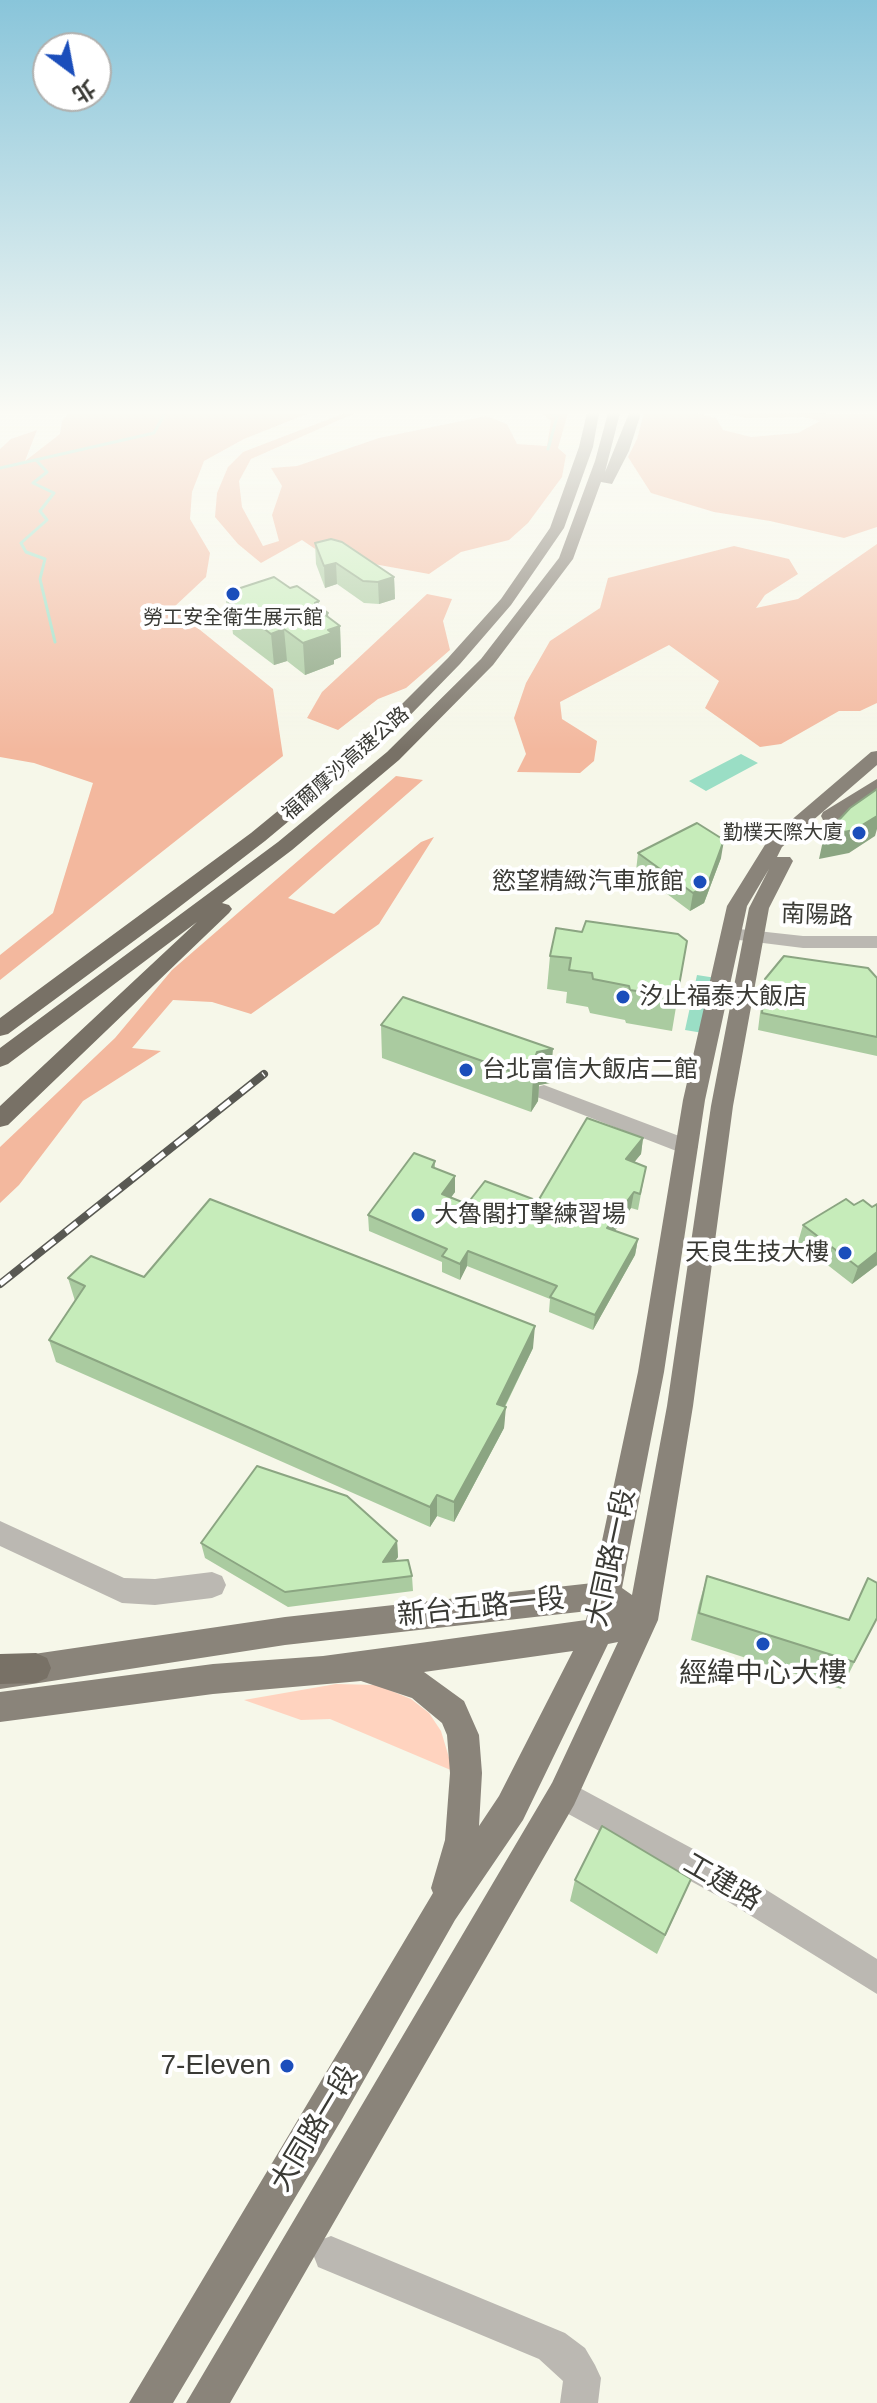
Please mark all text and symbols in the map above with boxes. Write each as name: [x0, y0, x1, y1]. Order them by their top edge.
north arrow: [32, 32, 112, 112]
text: 北: [68, 75, 100, 108]
marker: 勞工安全衛生展示館: [224, 585, 242, 603]
place label: 勞工安全衛生展示館: [143, 606, 323, 630]
street label: 福爾摩沙高速公路: [278, 702, 414, 826]
place label: 勤樸天際大廈: [723, 821, 843, 845]
marker: 勤樸天際大廈: [850, 824, 868, 842]
place label: 慾望精緻汽車旅館: [492, 868, 684, 896]
marker: 慾望精緻汽車旅館: [691, 873, 709, 891]
street label: 南陽路: [781, 900, 853, 932]
place label: 汐止福泰大飯店: [639, 983, 807, 1011]
marker: 汐止福泰大飯店: [614, 988, 632, 1006]
place label: 台北富信大飯店二館: [482, 1056, 698, 1084]
marker: 台北富信大飯店二館: [457, 1061, 475, 1079]
place label: 大魯閣打擊練習場: [434, 1201, 626, 1229]
marker: 大魯閣打擊練習場: [409, 1206, 427, 1224]
place label: 天良生技大樓: [685, 1239, 829, 1267]
marker: 天良生技大樓: [836, 1244, 854, 1262]
street label: 大同路一段: [581, 1486, 643, 1630]
street label: 新台五路一段: [396, 1583, 566, 1633]
marker: 經緯中心大樓: [754, 1635, 772, 1653]
place label: 經緯中心大樓: [679, 1657, 847, 1691]
street label: 工建路: [677, 1847, 767, 1919]
place label: 7-Eleven: [160, 2049, 271, 2083]
marker: 7-Eleven: [278, 2057, 296, 2075]
street label: 大同路一段: [265, 2060, 365, 2198]

